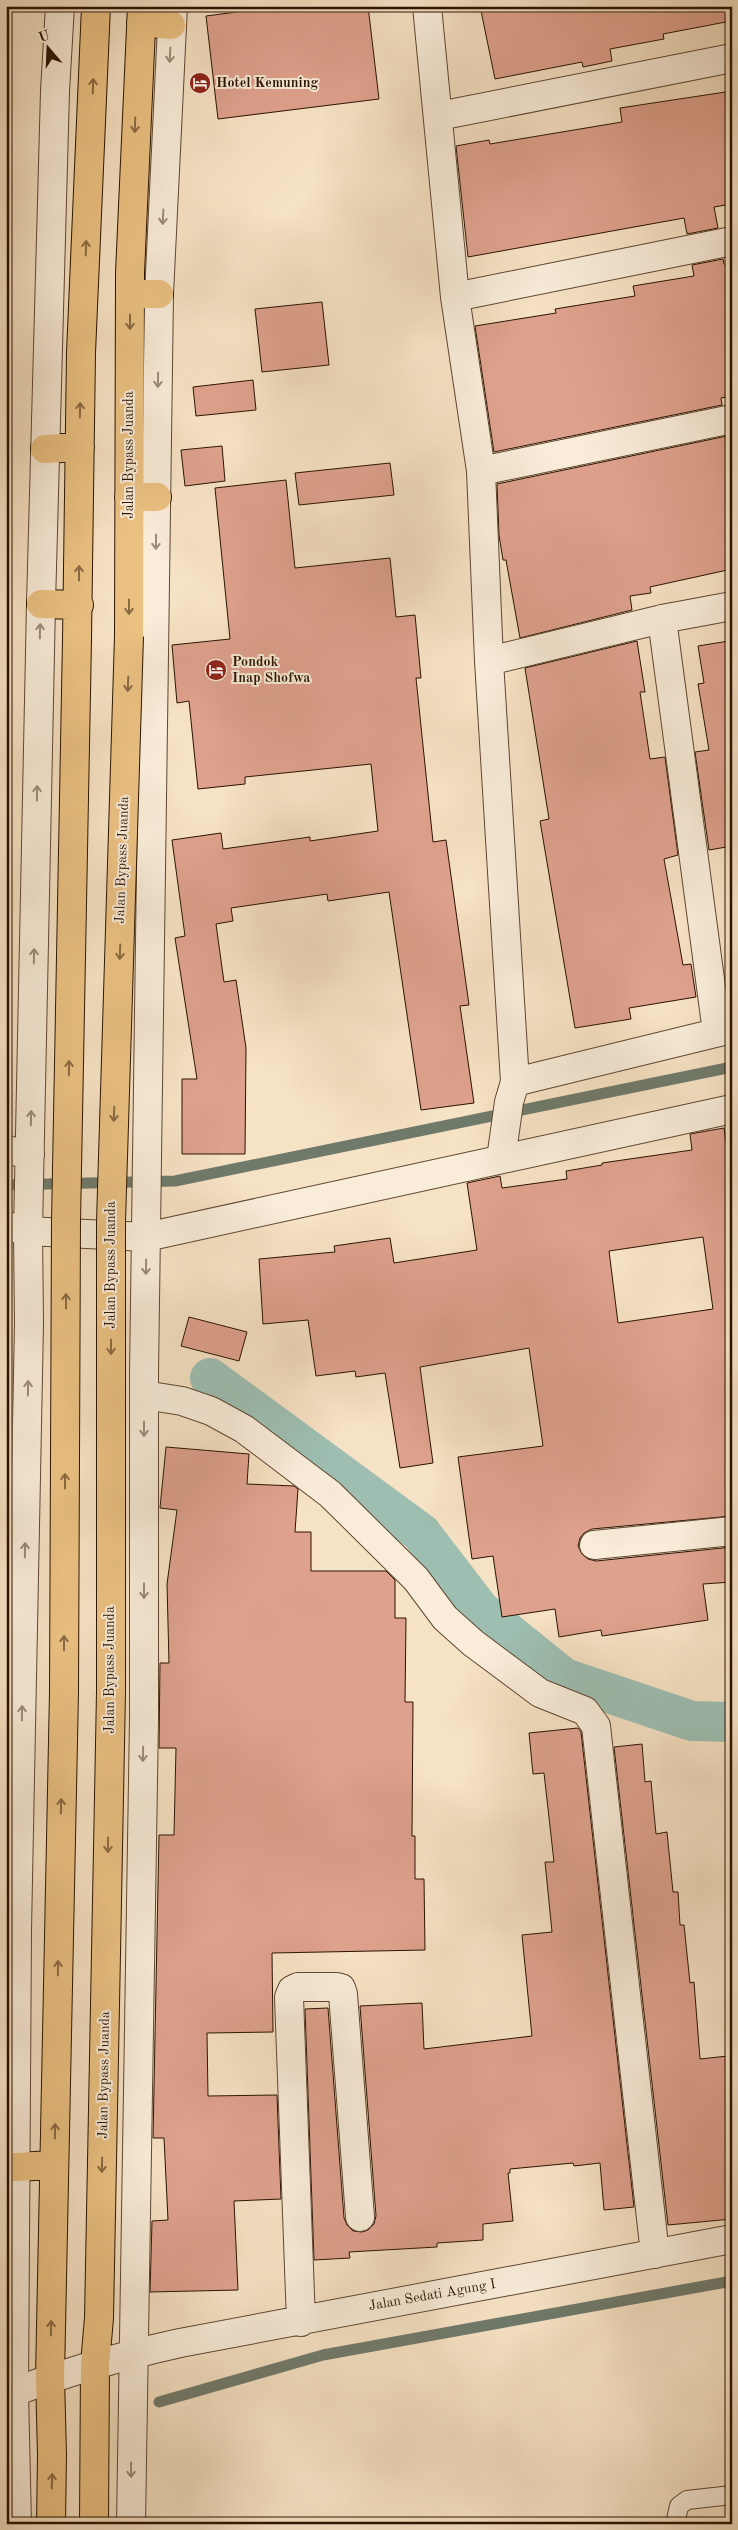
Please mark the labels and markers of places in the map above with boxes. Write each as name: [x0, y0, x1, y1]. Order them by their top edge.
hotel icon: Hotel Kemuning: [188, 71, 212, 95]
place label: Hotel Kemuning: [216, 76, 319, 90]
place label: Pondok Inap Shofwa: [232, 655, 310, 685]
hotel icon: Pondok Inap Shofwa: [204, 658, 228, 682]

